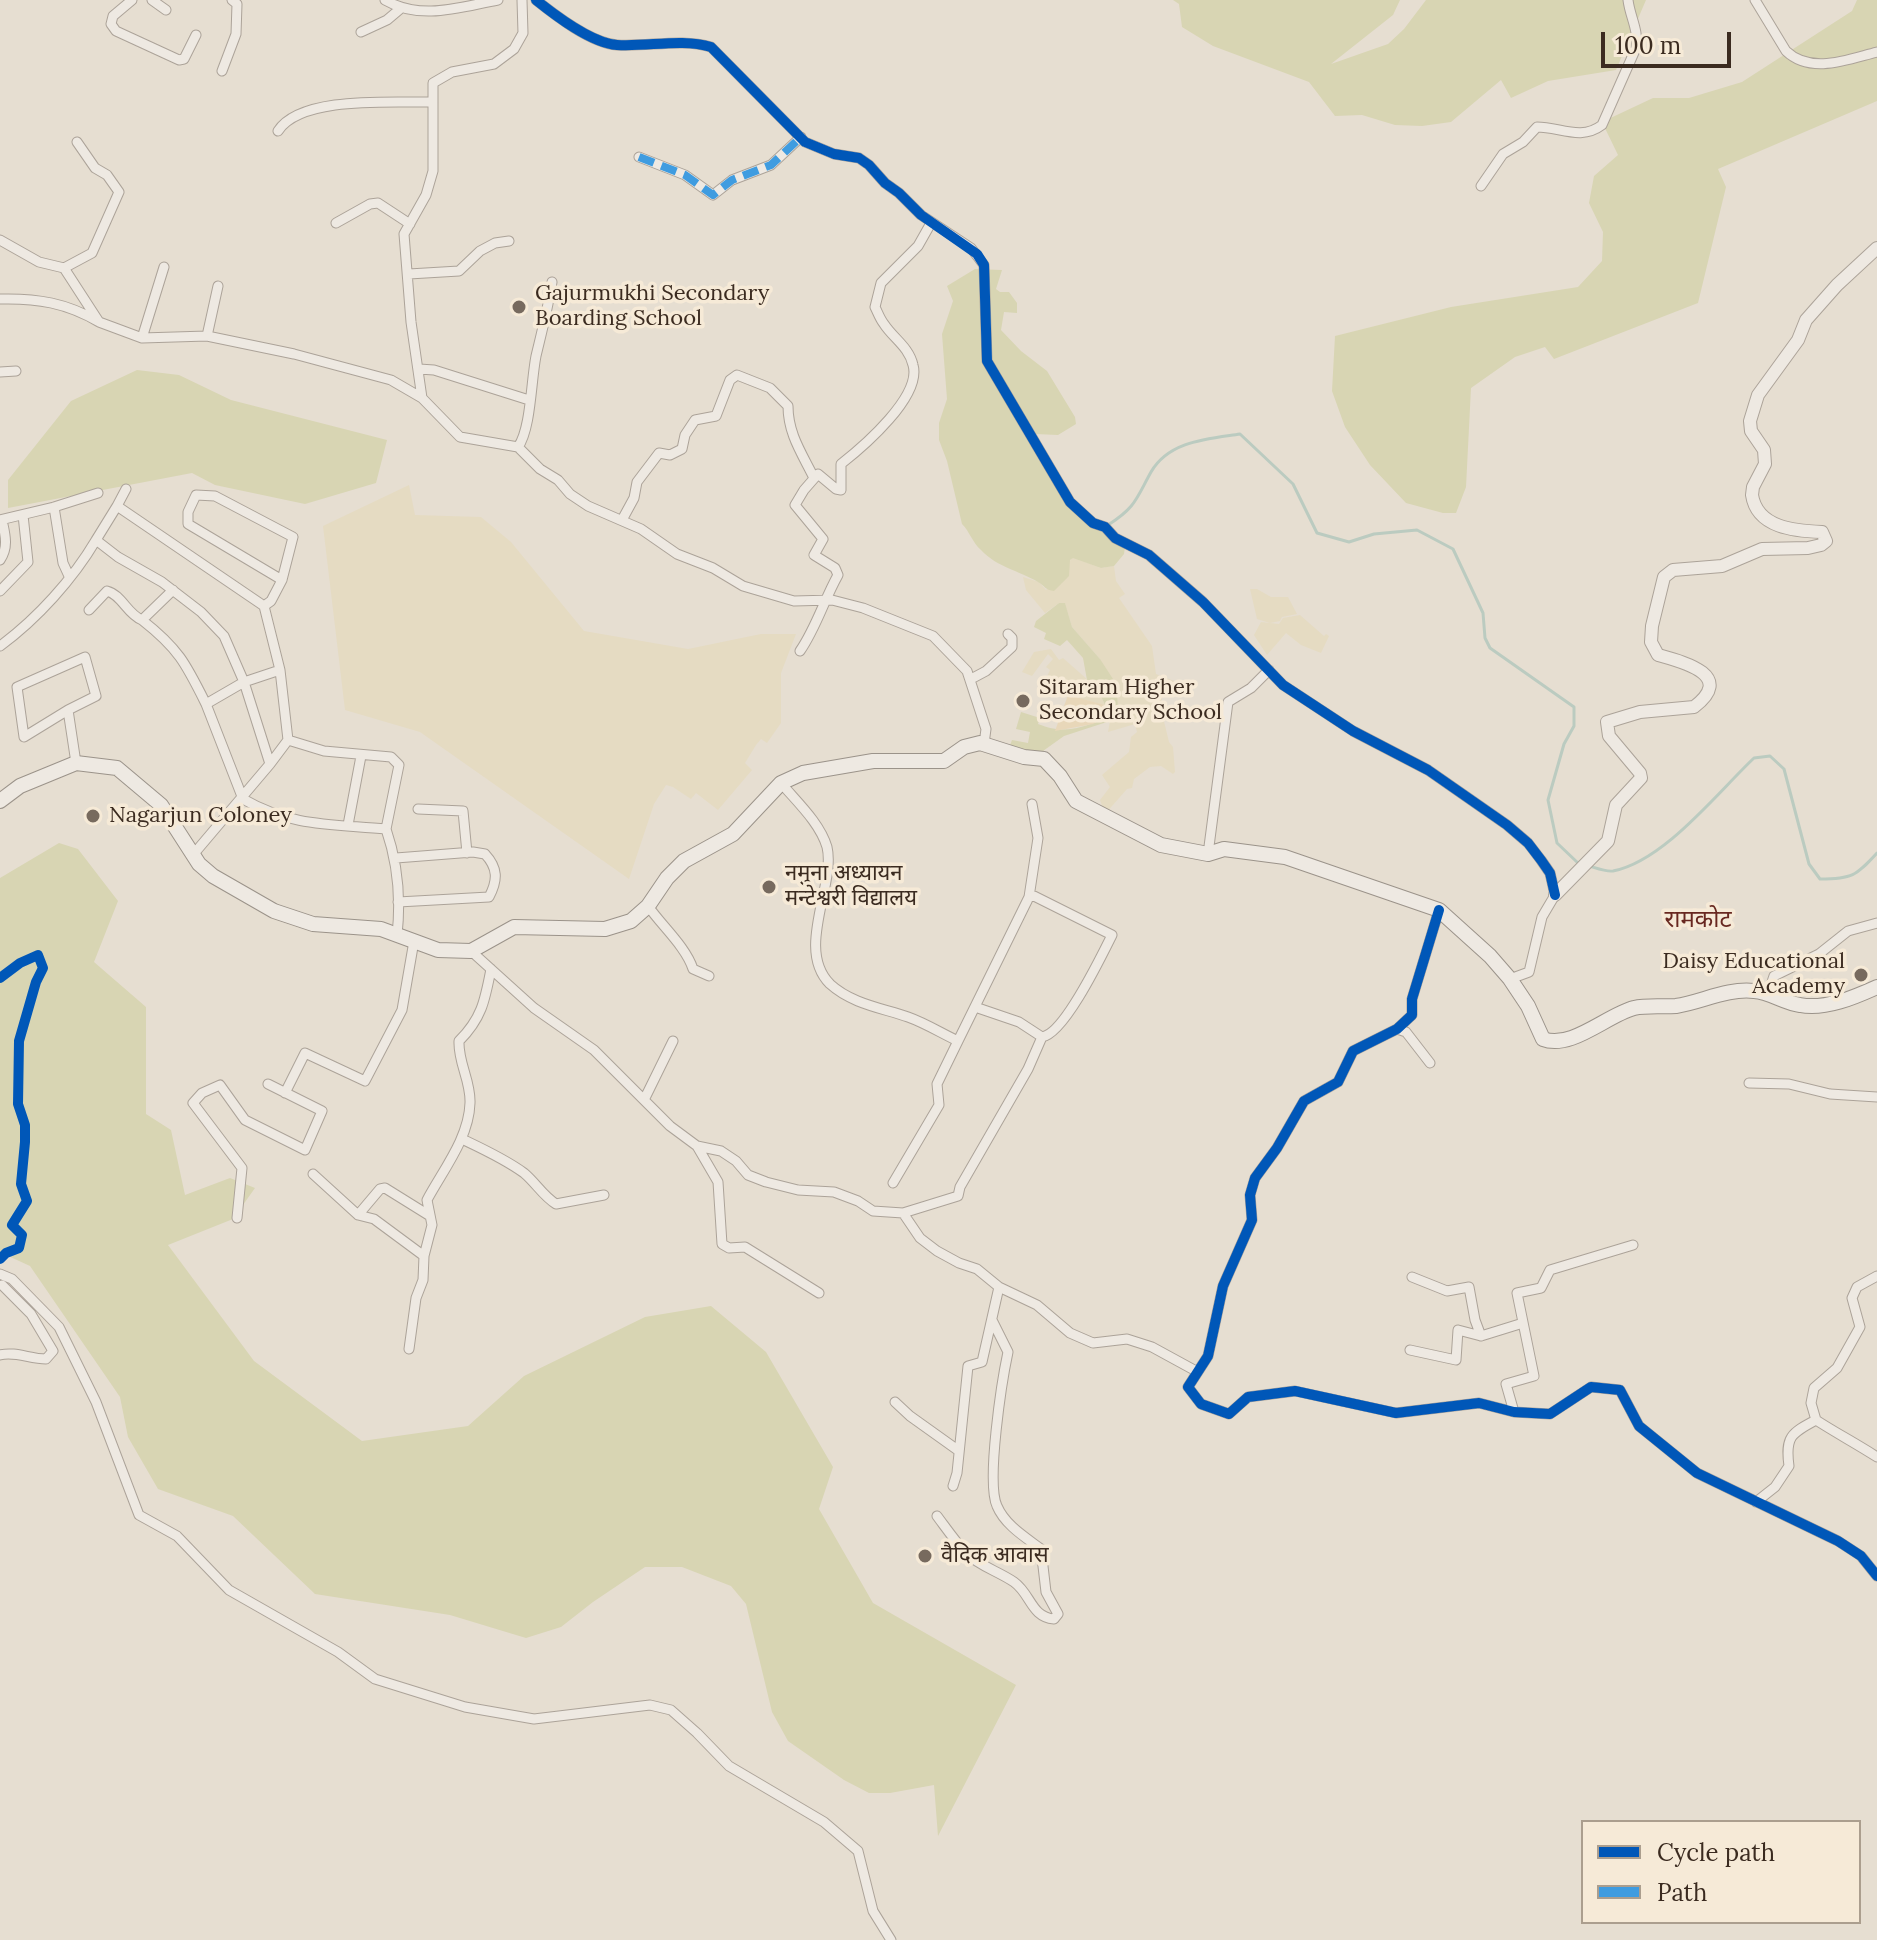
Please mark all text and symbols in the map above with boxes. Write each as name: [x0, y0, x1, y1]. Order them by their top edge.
scale bar: [1605, 16, 1735, 66]
text: 100 m: [1615, 30, 1681, 61]
place label: Gajurmukhi Secondary Boarding School: [535, 281, 769, 332]
marker: Gajurmukhi Secondary Boarding School: [510, 298, 528, 316]
place label: Sitaram Higher Secondary School: [1039, 675, 1222, 726]
marker: Sitaram Higher Secondary School: [1014, 692, 1032, 710]
place label: Nagarjun Coloney: [109, 803, 292, 829]
marker: Nagarjun Coloney: [84, 807, 102, 825]
place label: नमुना अध्यायन मन्टेश्वरी विद्यालय: [785, 861, 917, 912]
marker: नमुना अध्यायन मन्टेश्वरी विद्यालय: [760, 878, 778, 896]
district label: रामकोट: [1664, 906, 1732, 934]
place label: Daisy Educational Academy: [1663, 949, 1845, 1000]
marker: Daisy Educational Academy: [1852, 966, 1870, 984]
place label: वैदिक आवास: [941, 1543, 1049, 1569]
marker: वैदिक आवास: [916, 1547, 934, 1565]
legend: [1581, 1820, 1861, 1924]
text: Cycle path: [1657, 1837, 1775, 1868]
text: Path: [1657, 1877, 1707, 1908]

